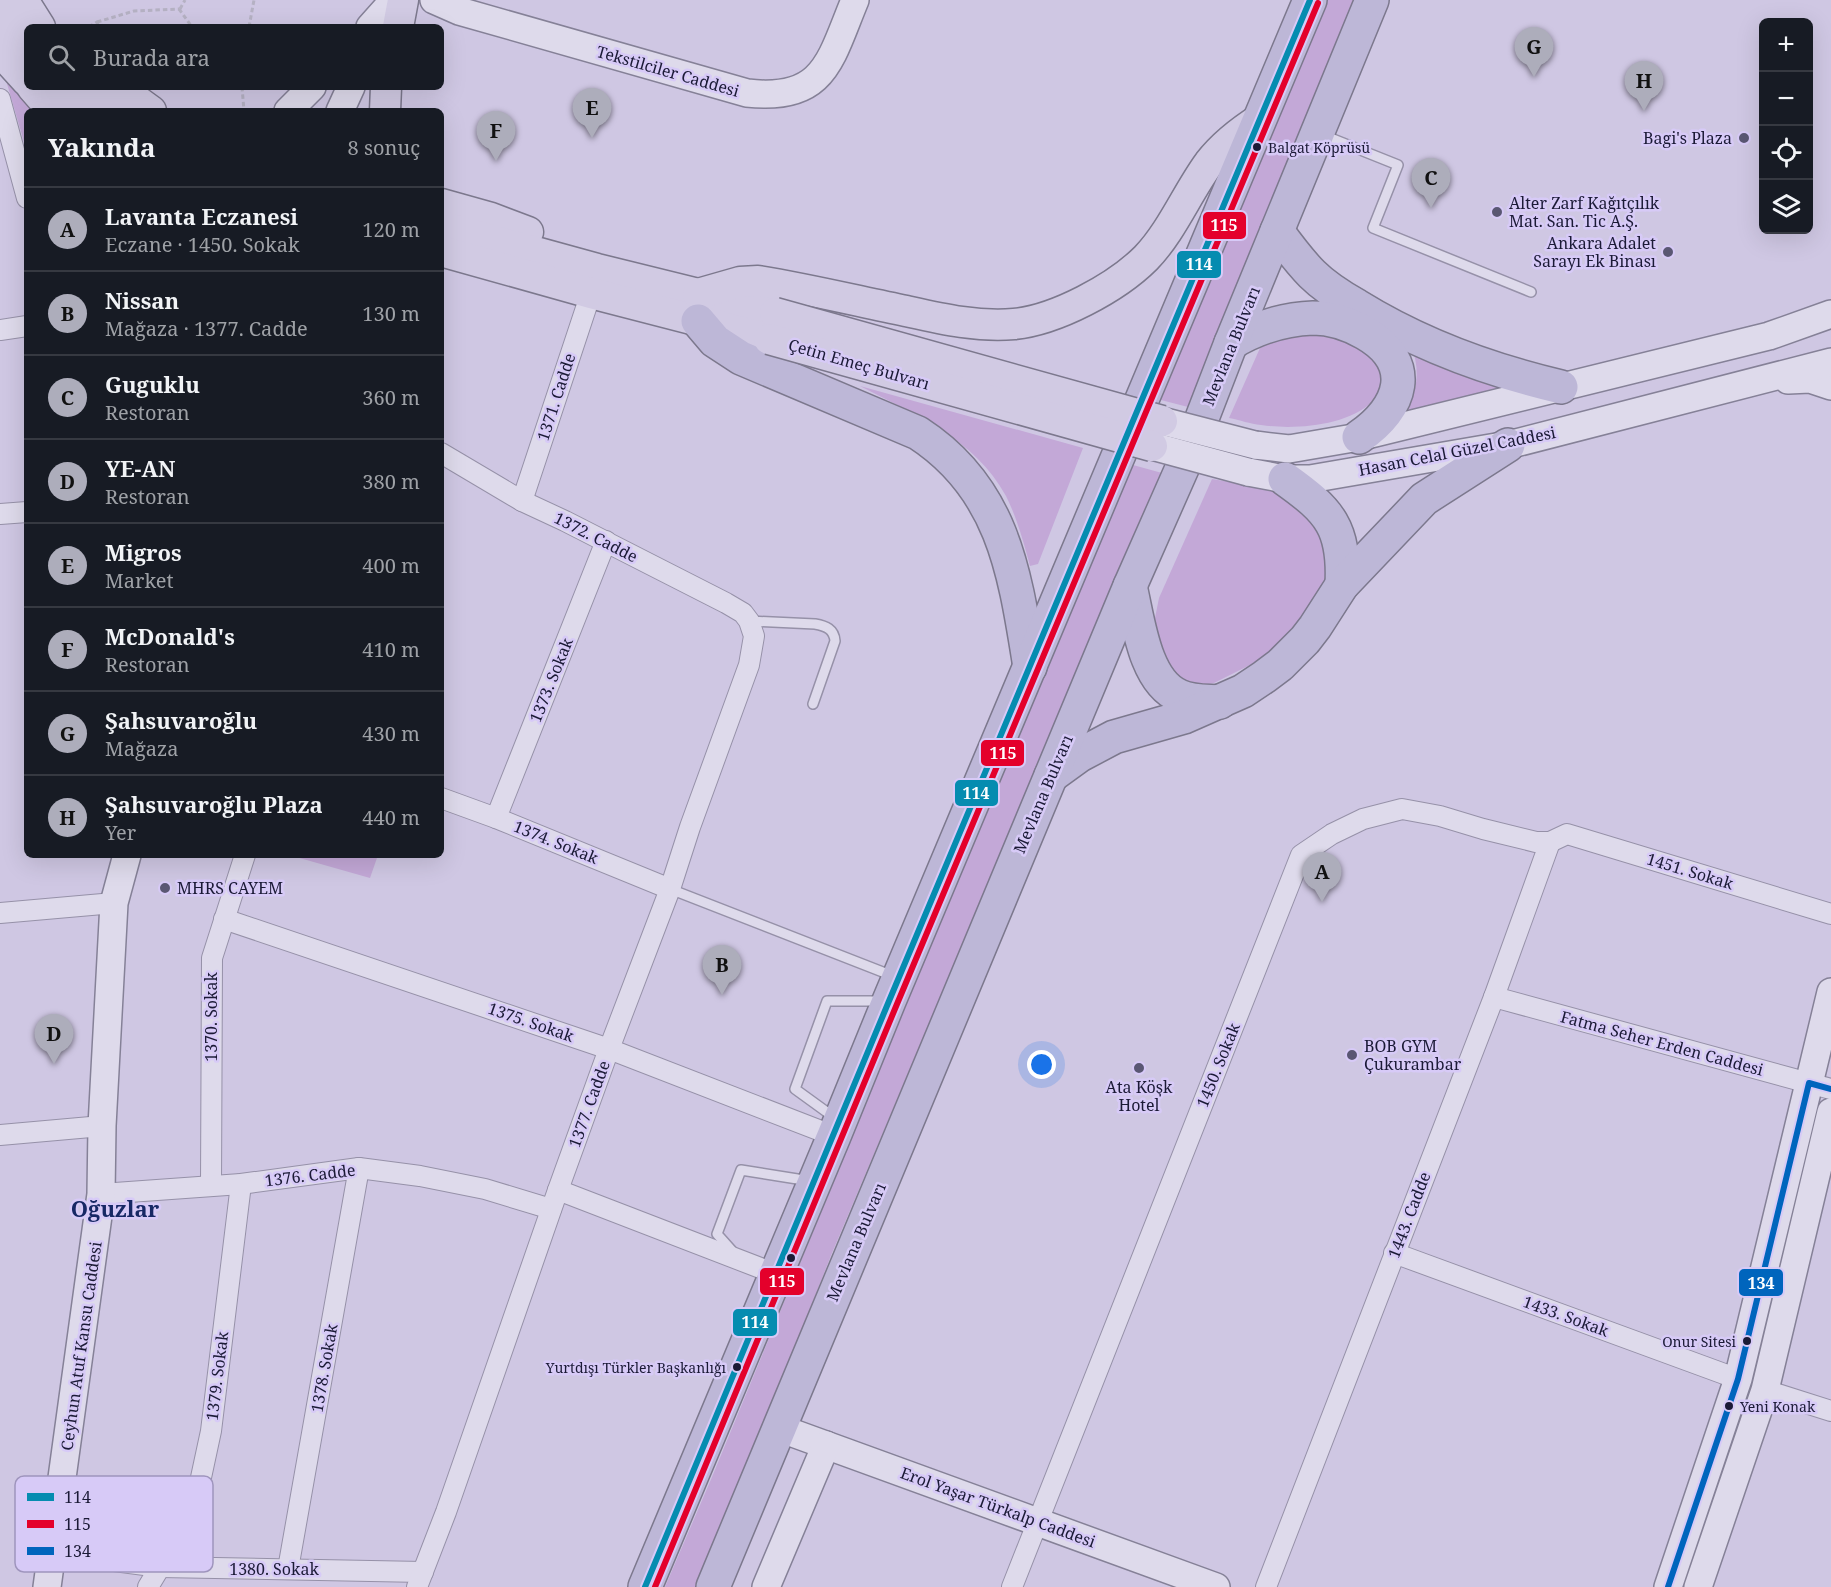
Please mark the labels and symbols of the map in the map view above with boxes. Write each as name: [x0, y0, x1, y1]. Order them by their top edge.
pin: G: [1514, 28, 1553, 77]
street label: Tekstilciler Caddesi: [594, 40, 742, 102]
pin: H: [1624, 62, 1664, 111]
pin: E: [572, 88, 612, 138]
pin: F: [476, 112, 516, 161]
place label: Bagi's Plaza: [1643, 127, 1732, 149]
marker: Bagi's Plaza: [1737, 131, 1751, 145]
place label: Balgat Köprüsü: [1268, 138, 1370, 157]
marker: Balgat Köprüsü: [1251, 141, 1263, 153]
pin: C: [1412, 158, 1450, 208]
place label: Alter Zarf Kağıtçılık Mat. San. Tic A.Ş.: [1509, 192, 1660, 232]
marker: Alter Zarf Kağıtçılık Mat. San. Tic A.Ş.: [1490, 205, 1504, 219]
line badge: 115: [1202, 211, 1247, 240]
text: 115: [1210, 214, 1238, 236]
place label: Ankara Adalet Sarayı Ek Binası: [1533, 232, 1656, 272]
marker: Ankara Adalet Sarayı Ek Binası: [1661, 245, 1675, 259]
line badge: 114: [1176, 250, 1222, 279]
text: 114: [1185, 253, 1213, 275]
street label: Mevlana Bulvarı: [1197, 283, 1265, 409]
street label: Çetin Emeç Bulvarı: [786, 333, 932, 395]
street label: 1371. Cadde: [531, 350, 581, 444]
street label: Hasan Celal Güzel Caddesi: [1356, 421, 1558, 481]
street label: 1372. Cadde: [550, 507, 642, 567]
street label: 1373. Sokak: [524, 634, 578, 726]
street label: Mevlana Bulvarı: [1008, 731, 1078, 857]
line badge: 115: [980, 739, 1025, 767]
text: 115: [989, 742, 1017, 764]
line badge: 114: [954, 779, 999, 807]
text: 114: [962, 782, 990, 804]
street label: 1374. Sokak: [510, 815, 602, 869]
street label: 1451. Sokak: [1644, 847, 1737, 895]
pin: A: [1302, 852, 1342, 902]
place label: MHRS CAYEM: [177, 877, 283, 899]
marker: MHRS CAYEM: [158, 881, 172, 895]
pin: B: [702, 946, 742, 995]
street label: 1370. Sokak: [200, 972, 222, 1062]
street label: 1375. Sokak: [485, 997, 578, 1047]
street label: Fatma Seher Erden Caddesi: [1558, 1005, 1766, 1081]
pin: D: [34, 1014, 74, 1064]
street label: 1450. Sokak: [1191, 1019, 1245, 1111]
place label: BOB GYM Çukurambar: [1364, 1035, 1462, 1075]
marker: BOB GYM Çukurambar: [1345, 1048, 1359, 1062]
your location: [1027, 1050, 1056, 1079]
street label: 1377. Cadde: [563, 1057, 615, 1151]
marker: Ata Köşk Hotel: [1132, 1061, 1146, 1075]
place label: Ata Köşk Hotel: [1106, 1076, 1173, 1116]
street label: 1376. Cadde: [264, 1159, 356, 1191]
street label: 1443. Cadde: [1382, 1169, 1436, 1261]
street label: Mevlana Bulvarı: [821, 1179, 891, 1305]
district label: Oğuzlar: [71, 1193, 160, 1223]
street label: Ceyhun Atuf Kansu Caddesi: [55, 1240, 107, 1452]
unlabelled marker: [785, 1252, 797, 1264]
line badge: 115: [759, 1267, 805, 1296]
line badge: 134: [1738, 1268, 1784, 1297]
text: 115: [768, 1270, 796, 1292]
text: 134: [1747, 1272, 1775, 1294]
street label: 1433. Sokak: [1520, 1290, 1612, 1342]
line badge: 114: [732, 1308, 778, 1337]
text: 114: [741, 1311, 769, 1333]
street label: 1378. Sokak: [305, 1321, 343, 1414]
street label: 1379. Sokak: [201, 1330, 233, 1422]
place label: Onur Sitesi: [1662, 1332, 1737, 1351]
marker: Onur Sitesi: [1741, 1335, 1753, 1347]
place label: Yurtdışı Türkler Başkanlığı: [545, 1358, 727, 1377]
marker: Yurtdışı Türkler Başkanlığı: [731, 1361, 743, 1373]
place label: Yeni Konak: [1739, 1397, 1816, 1416]
marker: Yeni Konak: [1723, 1400, 1735, 1412]
street label: Erol Yaşar Türkalp Caddesi: [897, 1461, 1099, 1553]
legend: [15, 1476, 213, 1572]
text: 114: [64, 1486, 91, 1508]
text: 115: [64, 1513, 91, 1535]
text: 134: [64, 1540, 91, 1562]
street label: 1380. Sokak: [229, 1558, 319, 1580]

